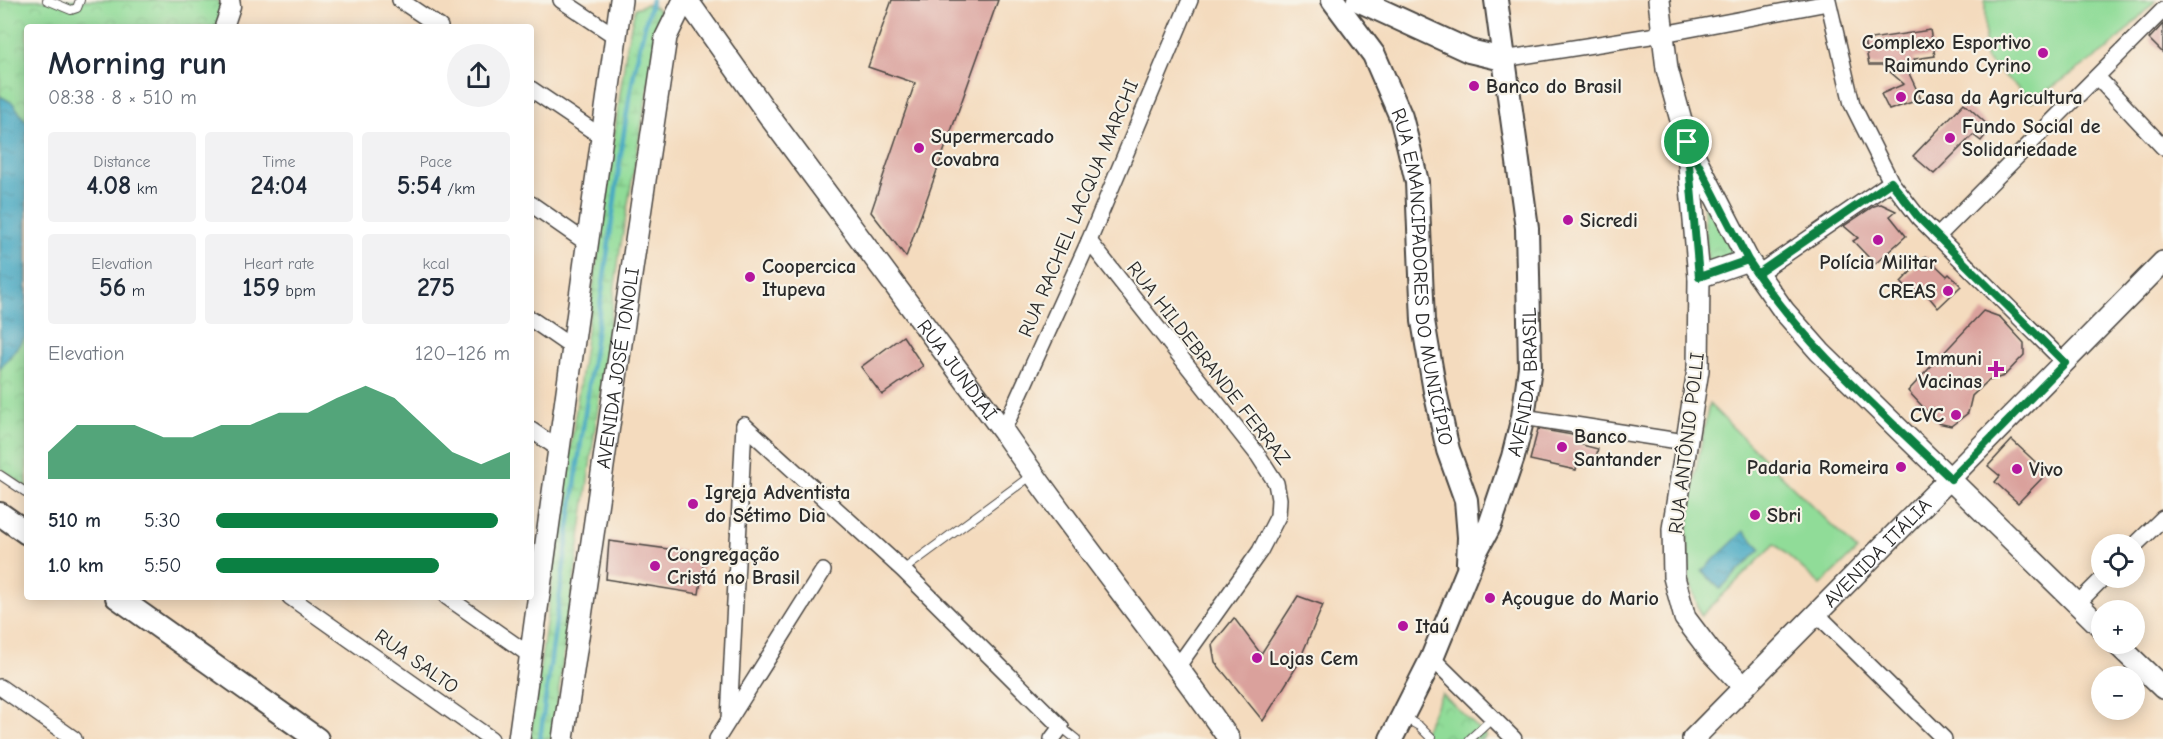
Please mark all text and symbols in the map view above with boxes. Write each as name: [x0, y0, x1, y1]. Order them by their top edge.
place label: Complexo Esportivo Raimundo Cyrino: [1862, 31, 2031, 77]
text: Morning run: [48, 44, 227, 82]
button: share: [447, 44, 510, 107]
marker: Complexo Esportivo Raimundo Cyrino: [2036, 46, 2050, 60]
place label: Banco do Brasil: [1486, 75, 1622, 98]
street label: RUA RACHEL LACQUA MARCHI: [1014, 76, 1143, 340]
marker: Banco do Brasil: [1467, 79, 1481, 93]
text: 08:38 · 8 × 510 m: [48, 86, 197, 109]
place label: Casa da Agricultura: [1913, 86, 2083, 109]
marker: Casa da Agricultura: [1894, 90, 1908, 104]
street label: RUA EMANCIPADORES DO MUNICÍPIO: [1386, 104, 1458, 448]
place label: Fundo Social de Solidariedade: [1962, 115, 2101, 161]
pin: [1661, 116, 1712, 167]
place label: Supermercado Covabra: [931, 125, 1054, 171]
icon: arrive: [1670, 125, 1703, 158]
marker: Fundo Social de Solidariedade: [1943, 131, 1957, 145]
marker: Supermercado Covabra: [912, 141, 926, 155]
text: Distance: [93, 153, 151, 171]
text: Time: [262, 153, 296, 171]
text: Pace: [420, 153, 452, 171]
text: 4.08: [86, 171, 131, 201]
text: 24:04: [251, 171, 307, 201]
text: 5:54: [397, 171, 442, 201]
text: km: [131, 180, 158, 198]
text: /km: [442, 180, 475, 198]
place label: Sicredi: [1580, 209, 1638, 232]
marker: Sicredi: [1561, 213, 1575, 227]
marker: Polícia Militar: [1871, 233, 1885, 247]
place label: Polícia Militar: [1819, 251, 1937, 274]
text: Elevation: [91, 255, 153, 273]
text: Heart rate: [244, 255, 314, 273]
text: kcal: [423, 255, 449, 273]
place label: Coopercica Itupeva: [762, 255, 856, 301]
street label: RUA HILDEBRANDE FERRAZ: [1122, 257, 1295, 470]
street label: AVENIDA JOSÉ TONOLI: [592, 266, 644, 470]
marker: Coopercica Itupeva: [743, 270, 757, 284]
text: 56: [99, 273, 126, 303]
text: 159: [242, 273, 280, 303]
text: 275: [417, 273, 455, 303]
place label: CREAS: [1879, 280, 1936, 303]
text: m: [126, 282, 145, 300]
text: bpm: [280, 282, 316, 300]
marker: CREAS: [1941, 284, 1955, 298]
street label: AVENIDA BRASIL: [1503, 307, 1542, 459]
street label: RUA JUNDIAÍ: [912, 315, 1002, 425]
text: Elevation: [48, 342, 125, 365]
text: 120–126 m: [415, 342, 510, 365]
place label: Immuni Vacinas: [1916, 347, 1982, 393]
street label: RUA ANTÔNIO POLLI: [1663, 351, 1709, 535]
marker: Immuni Vacinas: [1987, 360, 2005, 378]
place label: CVC: [1910, 404, 1944, 427]
marker: CVC: [1949, 408, 1963, 422]
place label: Banco Santander: [1574, 425, 1661, 471]
marker: Banco Santander: [1555, 440, 1569, 454]
place label: Padaria Romeira: [1747, 456, 1889, 479]
place label: Vivo: [2029, 458, 2063, 481]
marker: Padaria Romeira: [1894, 460, 1908, 474]
marker: Vivo: [2010, 462, 2024, 476]
place label: Igreja Adventista do Sétimo Dia: [705, 481, 850, 527]
street label: AVENIDA ITÁLIA: [1819, 493, 1936, 612]
marker: Igreja Adventista do Sétimo Dia: [686, 497, 700, 511]
place label: Sbri: [1767, 504, 1801, 527]
marker: Sbri: [1748, 508, 1762, 522]
text: 510 m: [48, 509, 101, 532]
text: 5:30: [144, 509, 181, 532]
map controls: [2091, 534, 2145, 720]
button: locate: [2091, 534, 2145, 588]
place label: Congregação Cristá no Brasil: [667, 543, 800, 589]
text: 1.0 km: [48, 554, 104, 577]
text: 5:50: [144, 554, 181, 577]
marker: Congregação Cristá no Brasil: [648, 559, 662, 573]
place label: Açougue do Mario: [1502, 587, 1659, 610]
marker: Açougue do Mario: [1483, 591, 1497, 605]
button: +: [2091, 600, 2145, 654]
place label: Itaú: [1415, 615, 1450, 638]
marker: Itaú: [1396, 619, 1410, 633]
street label: RUA SALTO: [370, 624, 463, 699]
place label: Lojas Cem: [1269, 647, 1358, 670]
marker: Lojas Cem: [1250, 651, 1264, 665]
button: −: [2091, 666, 2145, 720]

